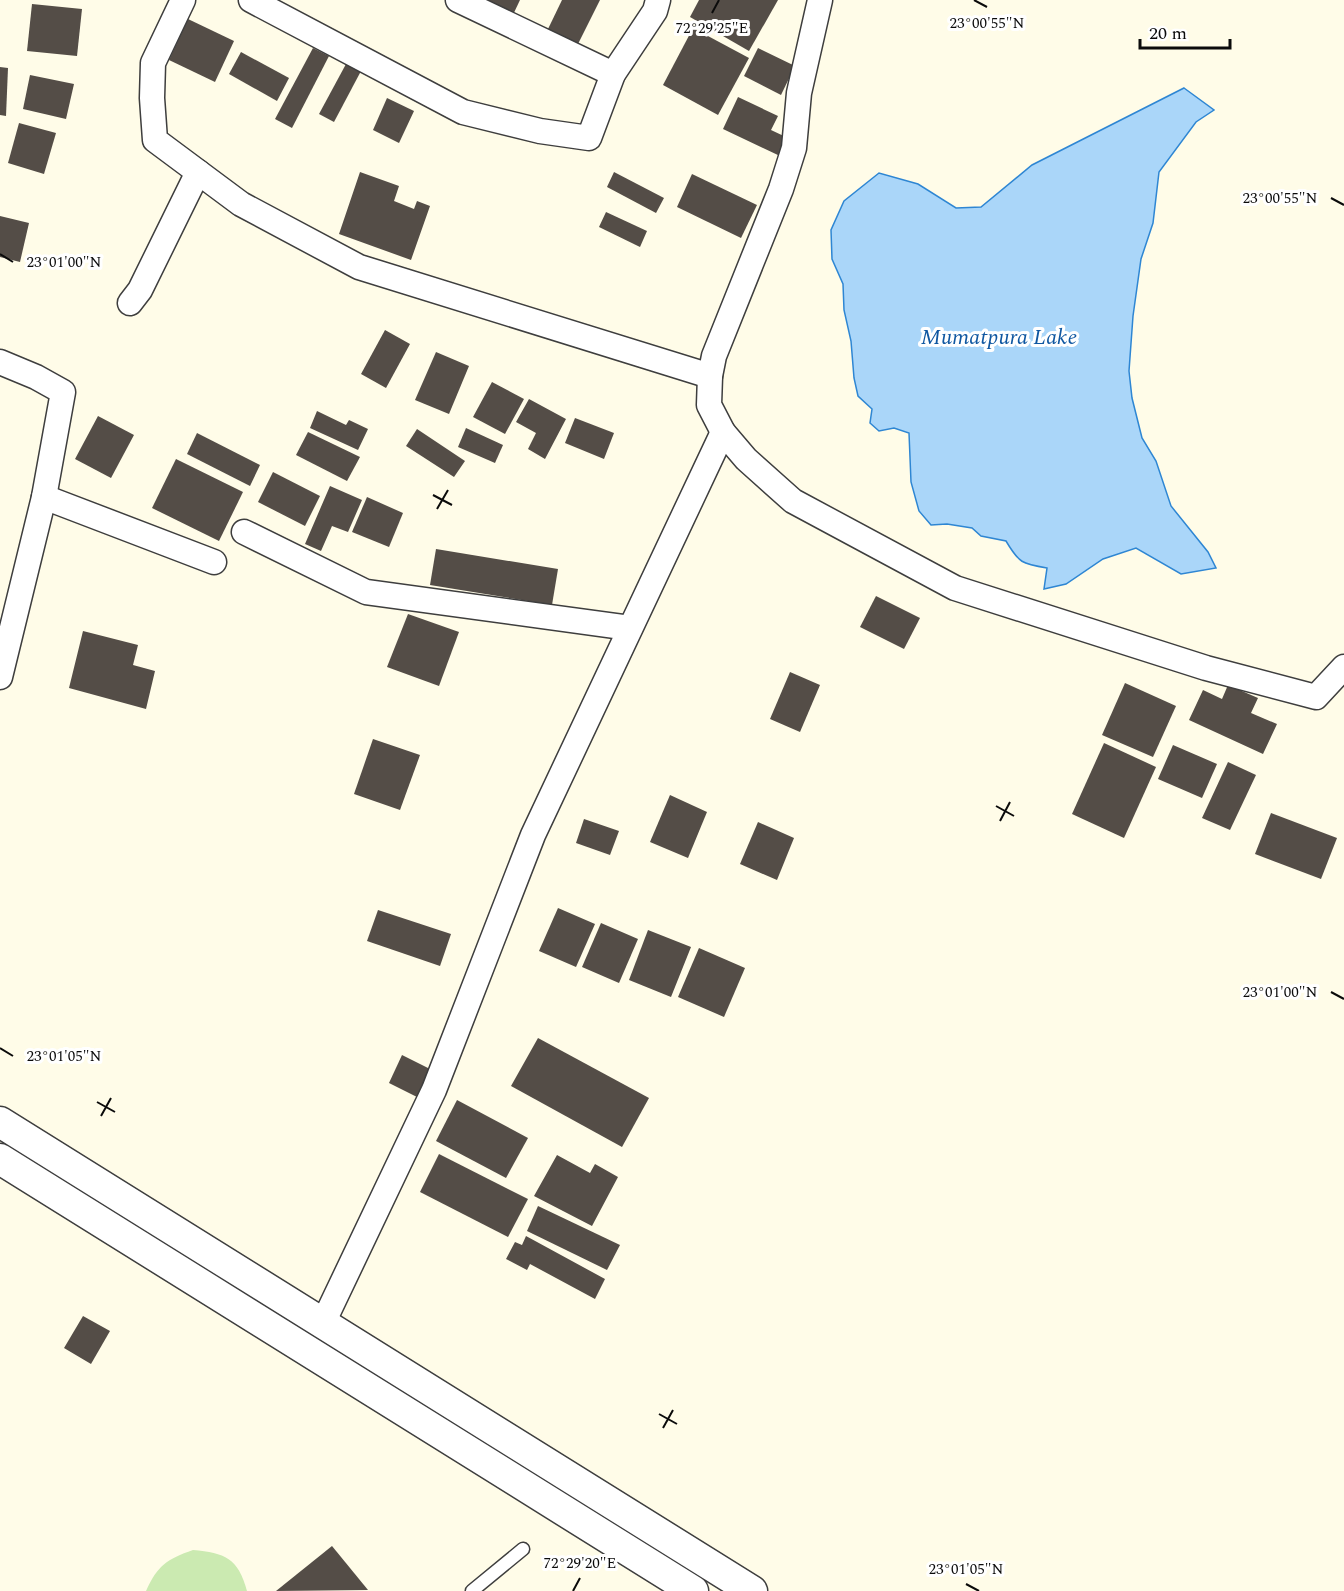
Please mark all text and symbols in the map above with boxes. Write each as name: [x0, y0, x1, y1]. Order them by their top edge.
text: 23°00'55"N: [950, 12, 1025, 35]
scale bar: [1140, 12, 1230, 50]
text: 72°29'25"E: [676, 17, 748, 40]
text: 20 m: [1149, 20, 1187, 47]
text: 23°00'55"N: [1243, 187, 1318, 210]
text: 23°01'00"N: [27, 251, 102, 274]
water label: Mumatpura Lake: [921, 321, 1077, 354]
text: 23°01'00"N: [1243, 981, 1318, 1004]
text: 23°01'05"N: [27, 1045, 102, 1068]
text: 72°29'20"E: [544, 1552, 616, 1575]
text: 23°01'05"N: [929, 1558, 1004, 1581]

